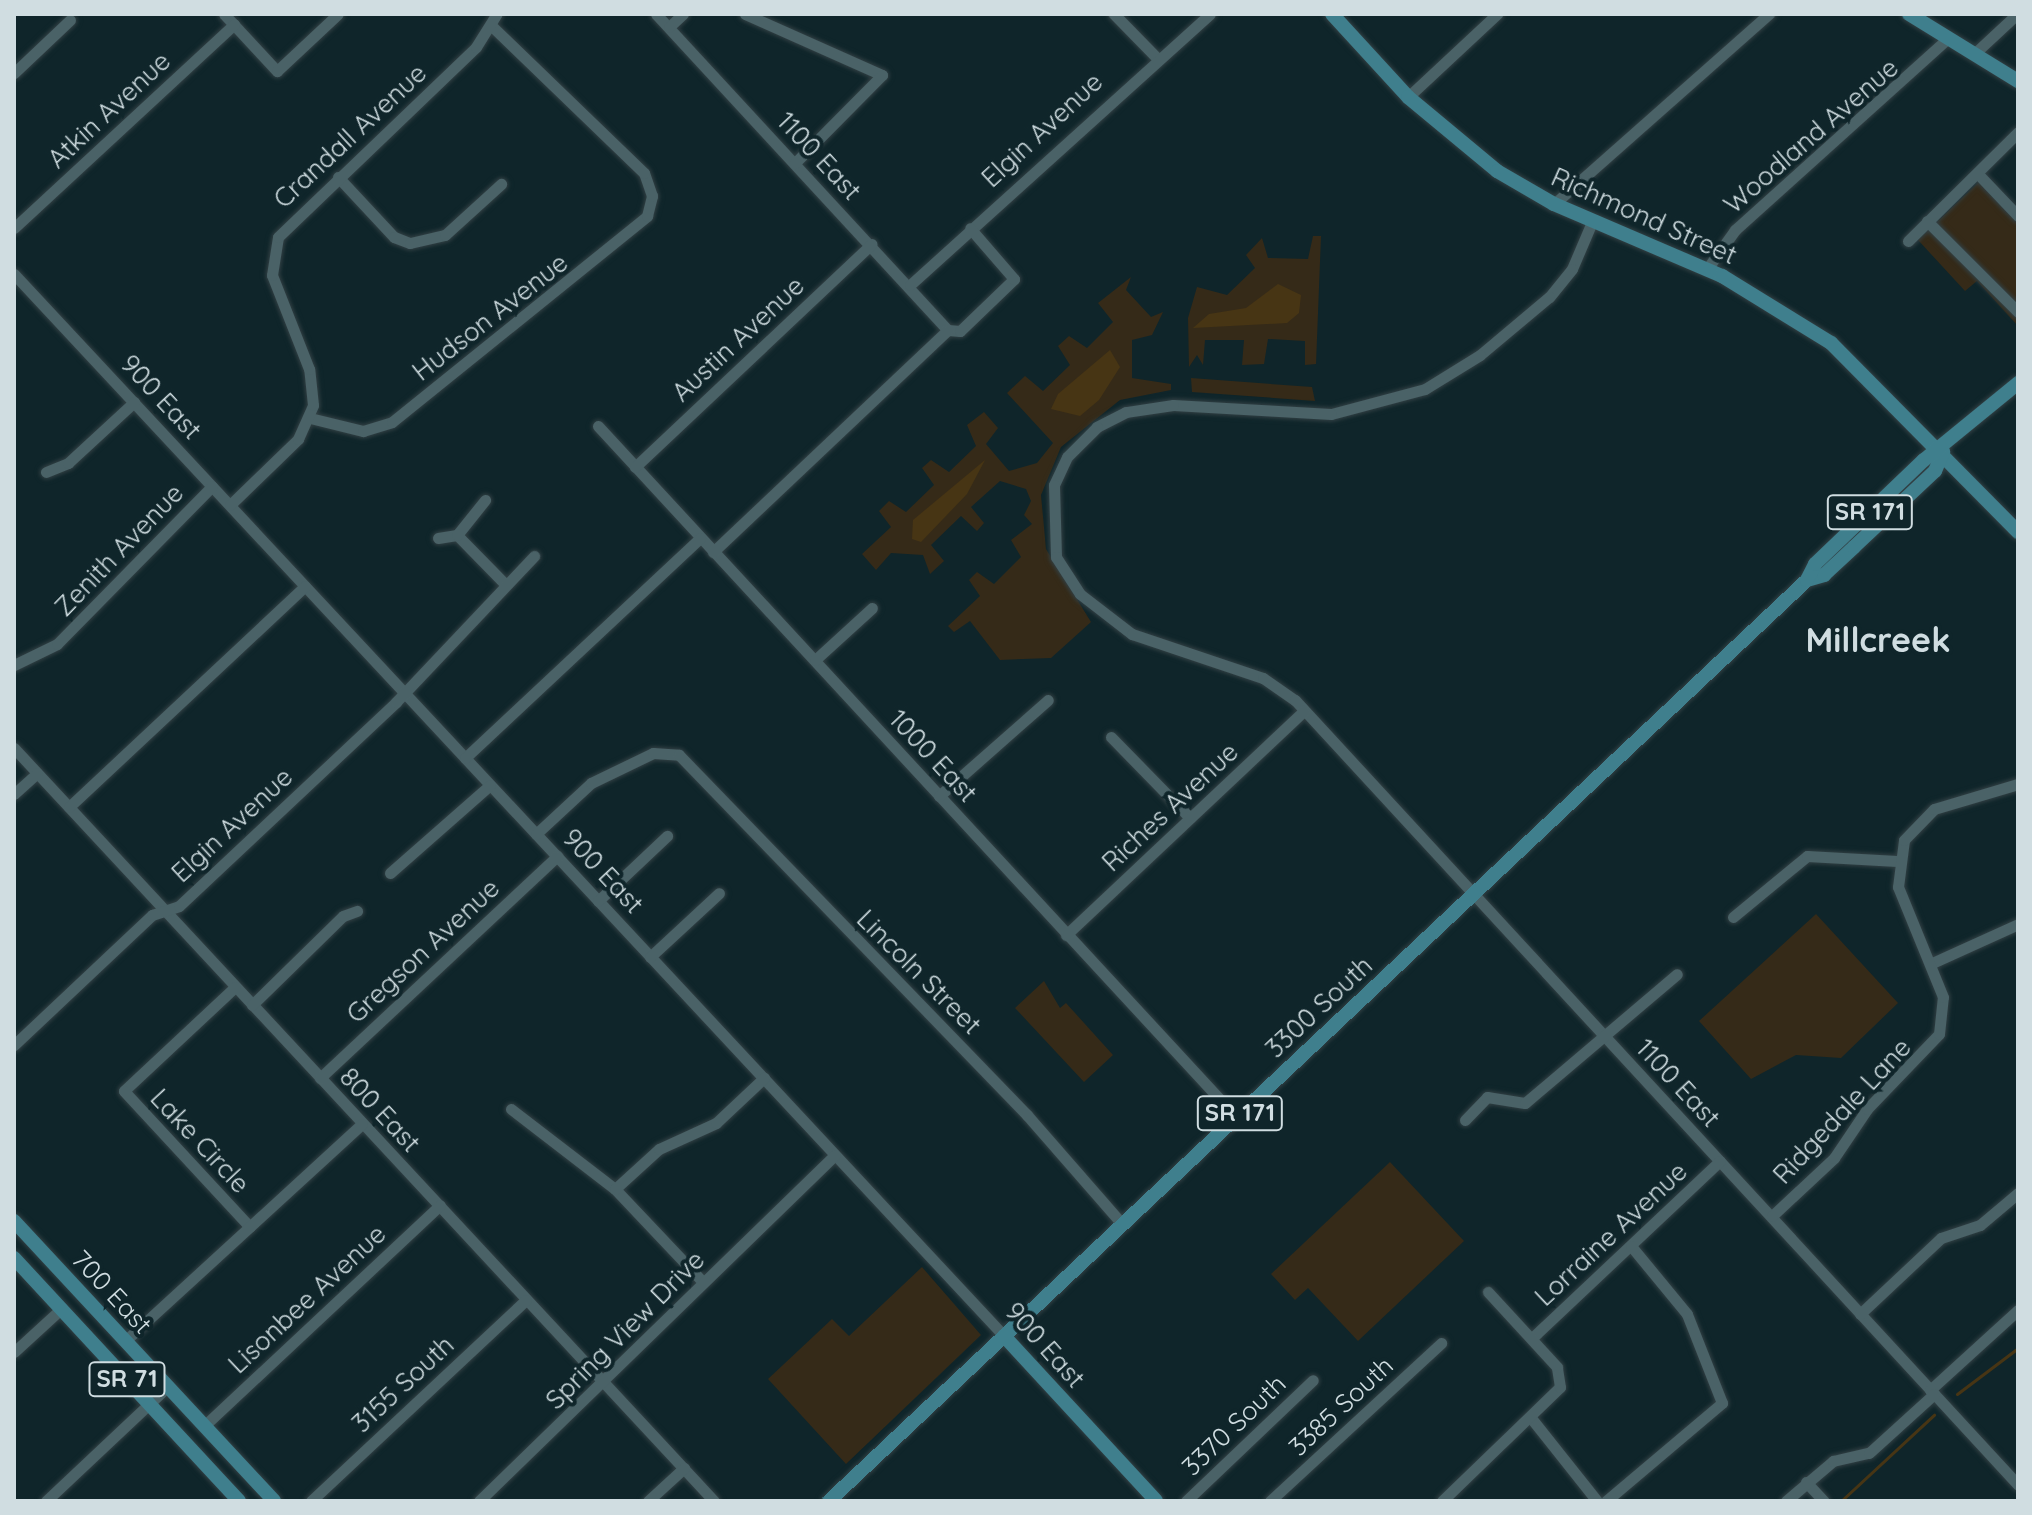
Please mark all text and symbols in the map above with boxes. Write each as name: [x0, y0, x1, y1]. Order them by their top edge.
street label: Atkin Avenue: [41, 45, 177, 175]
street label: Woodland Avenue: [1718, 52, 1904, 220]
street label: Crandall Avenue: [267, 57, 433, 215]
street label: Elgin Avenue: [975, 66, 1109, 194]
street label: 1100 East: [770, 106, 868, 206]
street label: Richmond Street: [1546, 161, 1742, 271]
street label: Hudson Avenue: [406, 247, 574, 387]
street label: Austin Avenue: [666, 270, 810, 408]
street label: 900 East: [114, 348, 208, 446]
street label: Zenith Avenue: [48, 477, 190, 623]
road number: SR 171: [1826, 492, 1914, 532]
district label: Millcreek: [1805, 620, 1951, 660]
street label: 1000 East: [882, 703, 984, 809]
street label: Riches Avenue: [1096, 736, 1244, 878]
street label: Elgin Avenue: [165, 761, 299, 889]
street label: 900 East: [556, 822, 650, 920]
street label: Gregson Avenue: [340, 872, 506, 1030]
street label: Lincoln Street: [850, 903, 988, 1041]
street label: 3300 South: [1259, 950, 1379, 1064]
street label: Ridgedale Lane: [1767, 1032, 1917, 1190]
street label: 1100 East: [1629, 1033, 1727, 1133]
street label: 800 East: [333, 1061, 427, 1159]
street label: Lake Circle: [144, 1083, 256, 1199]
road number: SR 171: [1196, 1093, 1284, 1133]
street label: Lorraine Avenue: [1529, 1156, 1693, 1312]
street label: Lisonbee Avenue: [222, 1218, 392, 1380]
street label: 700 East: [65, 1244, 159, 1340]
street label: Spring View Drive: [539, 1244, 711, 1416]
street label: 900 East: [999, 1296, 1091, 1394]
street label: 3155 South: [346, 1329, 460, 1439]
street label: 3385 South: [1282, 1350, 1400, 1462]
road number: SR 71: [87, 1359, 167, 1399]
street label: 3370 South: [1176, 1368, 1292, 1482]

